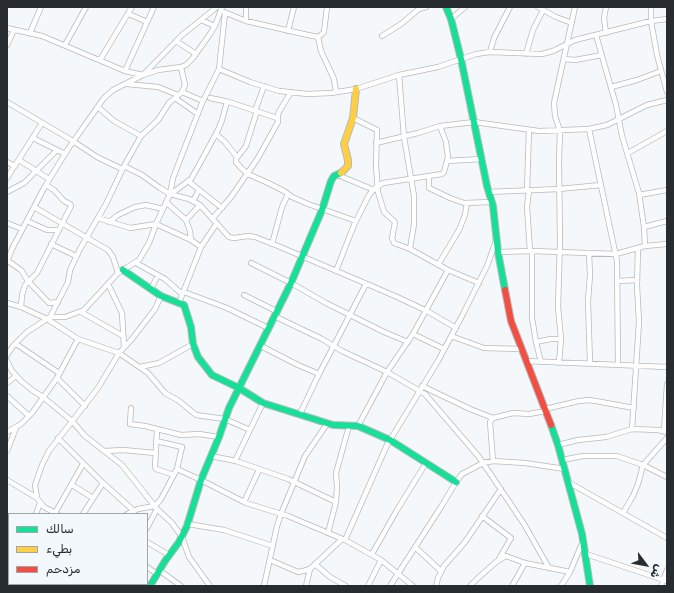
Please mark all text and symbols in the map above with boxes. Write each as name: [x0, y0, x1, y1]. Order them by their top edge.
legend: [8, 513, 148, 585]
text: سالك: [46, 522, 74, 536]
text: بطيء: [46, 542, 72, 556]
north arrow: [626, 545, 666, 585]
text: مزدحم: [46, 562, 80, 576]
text: ش: [647, 562, 666, 581]

